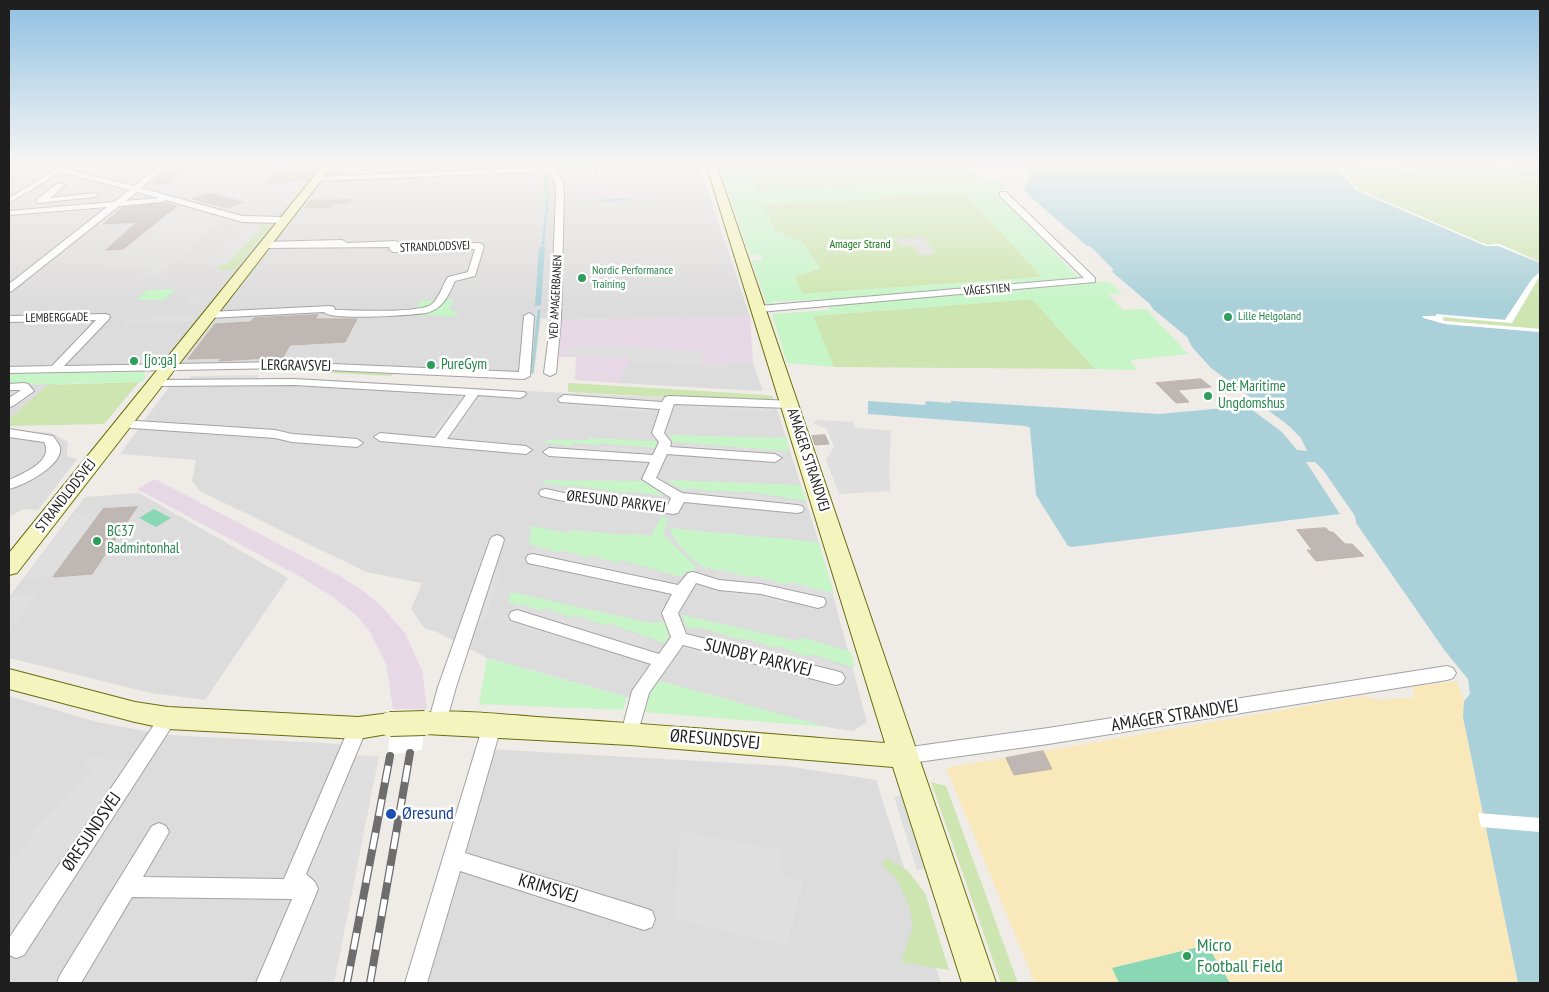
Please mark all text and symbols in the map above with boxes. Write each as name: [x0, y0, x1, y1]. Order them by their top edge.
park label: Amager Strand: [829, 238, 891, 252]
street label: STRANDLODSVEJ: [400, 239, 470, 255]
street label: VED AMAGERBANEN: [547, 254, 565, 340]
place label: Nordic Performance Training: [592, 264, 673, 292]
marker: Nordic Performance Training: [576, 272, 588, 284]
street label: VÅGESTIEN: [963, 281, 1011, 299]
street label: LEMBERGGADE: [25, 310, 89, 326]
place label: Lille Helgoland: [1238, 310, 1301, 324]
marker: Lille Helgoland: [1222, 311, 1234, 323]
place label: [jo:ga]: [144, 352, 177, 370]
marker: [jo:ga]: [128, 355, 140, 367]
street label: LERGRAVSVEJ: [261, 356, 331, 376]
place label: PureGym: [441, 356, 487, 374]
marker: PureGym: [425, 359, 437, 371]
place label: Det Maritime Ungdomshus: [1218, 378, 1286, 413]
marker: Det Maritime Ungdomshus: [1202, 390, 1214, 402]
street label: AMAGER STRANDVEJ: [783, 406, 833, 514]
street label: STRANDLODSVEJ: [32, 456, 100, 536]
street label: ØRESUND PARKVEJ: [565, 487, 667, 517]
place label: BC37 Badmintonhal: [107, 523, 179, 558]
marker: BC37 Badmintonhal: [91, 535, 103, 547]
street label: SUNDBY PARKVEJ: [702, 634, 814, 682]
street label: AMAGER STRANDVEJ: [1110, 695, 1240, 737]
street label: ØRESUNDSVEJ: [669, 725, 761, 755]
street label: ØRESUNDSVEJ: [58, 788, 126, 876]
place label: Øresund: [402, 803, 454, 825]
marker: Øresund: [384, 807, 398, 821]
street label: KRIMSVEJ: [516, 870, 580, 908]
place label: Micro Football Field: [1197, 935, 1283, 978]
marker: Micro Football Field: [1181, 950, 1193, 962]

